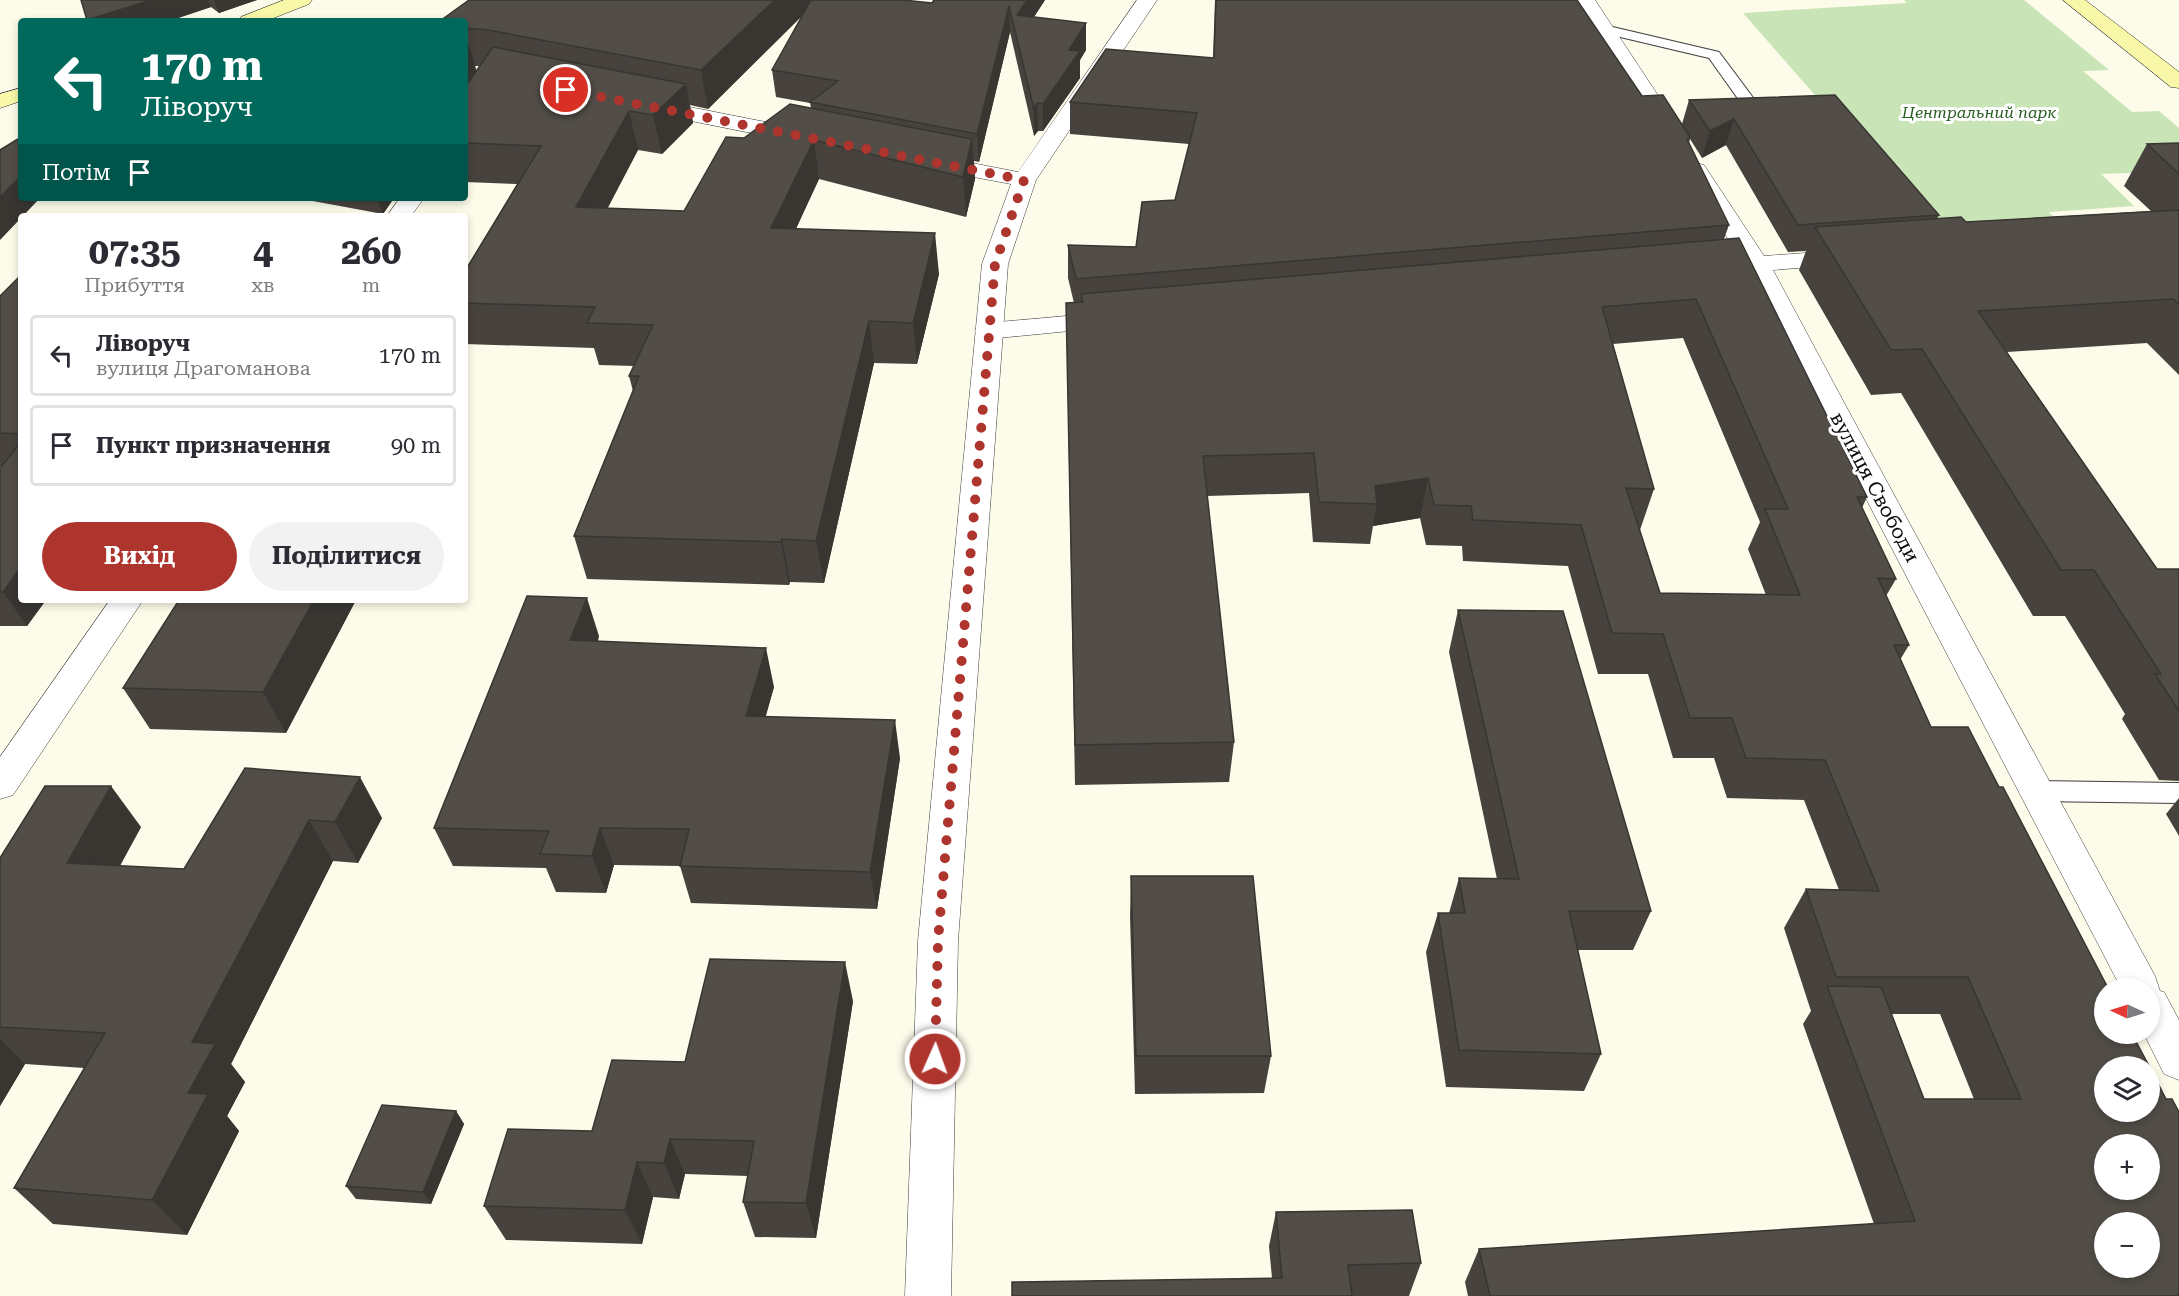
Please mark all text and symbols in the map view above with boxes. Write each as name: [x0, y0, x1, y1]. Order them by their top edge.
text: 170 m: [141, 41, 263, 90]
icon: left: [42, 42, 120, 120]
pin: [540, 64, 591, 115]
icon: arrive: [549, 73, 582, 106]
text: Ліворуч: [141, 91, 253, 123]
park label: Центральний парк: [1901, 103, 2056, 122]
icon: arrive: [123, 156, 156, 189]
text: Потім: [42, 160, 111, 185]
text: 07:35: [89, 231, 181, 273]
text: 4: [253, 231, 273, 273]
text: 260: [341, 231, 401, 273]
text: Прибуття: [84, 273, 185, 297]
text: хв: [252, 273, 275, 297]
text: m: [362, 273, 380, 297]
text: Ліворуч: [96, 331, 190, 356]
icon: left: [45, 339, 78, 372]
text: 170 m: [378, 343, 441, 368]
text: вулиця Драгоманова: [96, 356, 311, 380]
street label: вулиця Свободи: [1825, 408, 1925, 566]
icon: arrive: [45, 429, 78, 462]
text: Пункт призначення: [96, 433, 330, 458]
text: 90 m: [391, 433, 441, 458]
button: Вихід: [42, 522, 237, 591]
button: Поділитися: [249, 522, 444, 591]
north arrow: [2094, 978, 2160, 1044]
map controls: [2094, 978, 2160, 1278]
position arrow: [903, 1027, 967, 1091]
button: layers: [2094, 1056, 2160, 1122]
button: +: [2094, 1134, 2160, 1200]
button: −: [2094, 1212, 2160, 1278]

